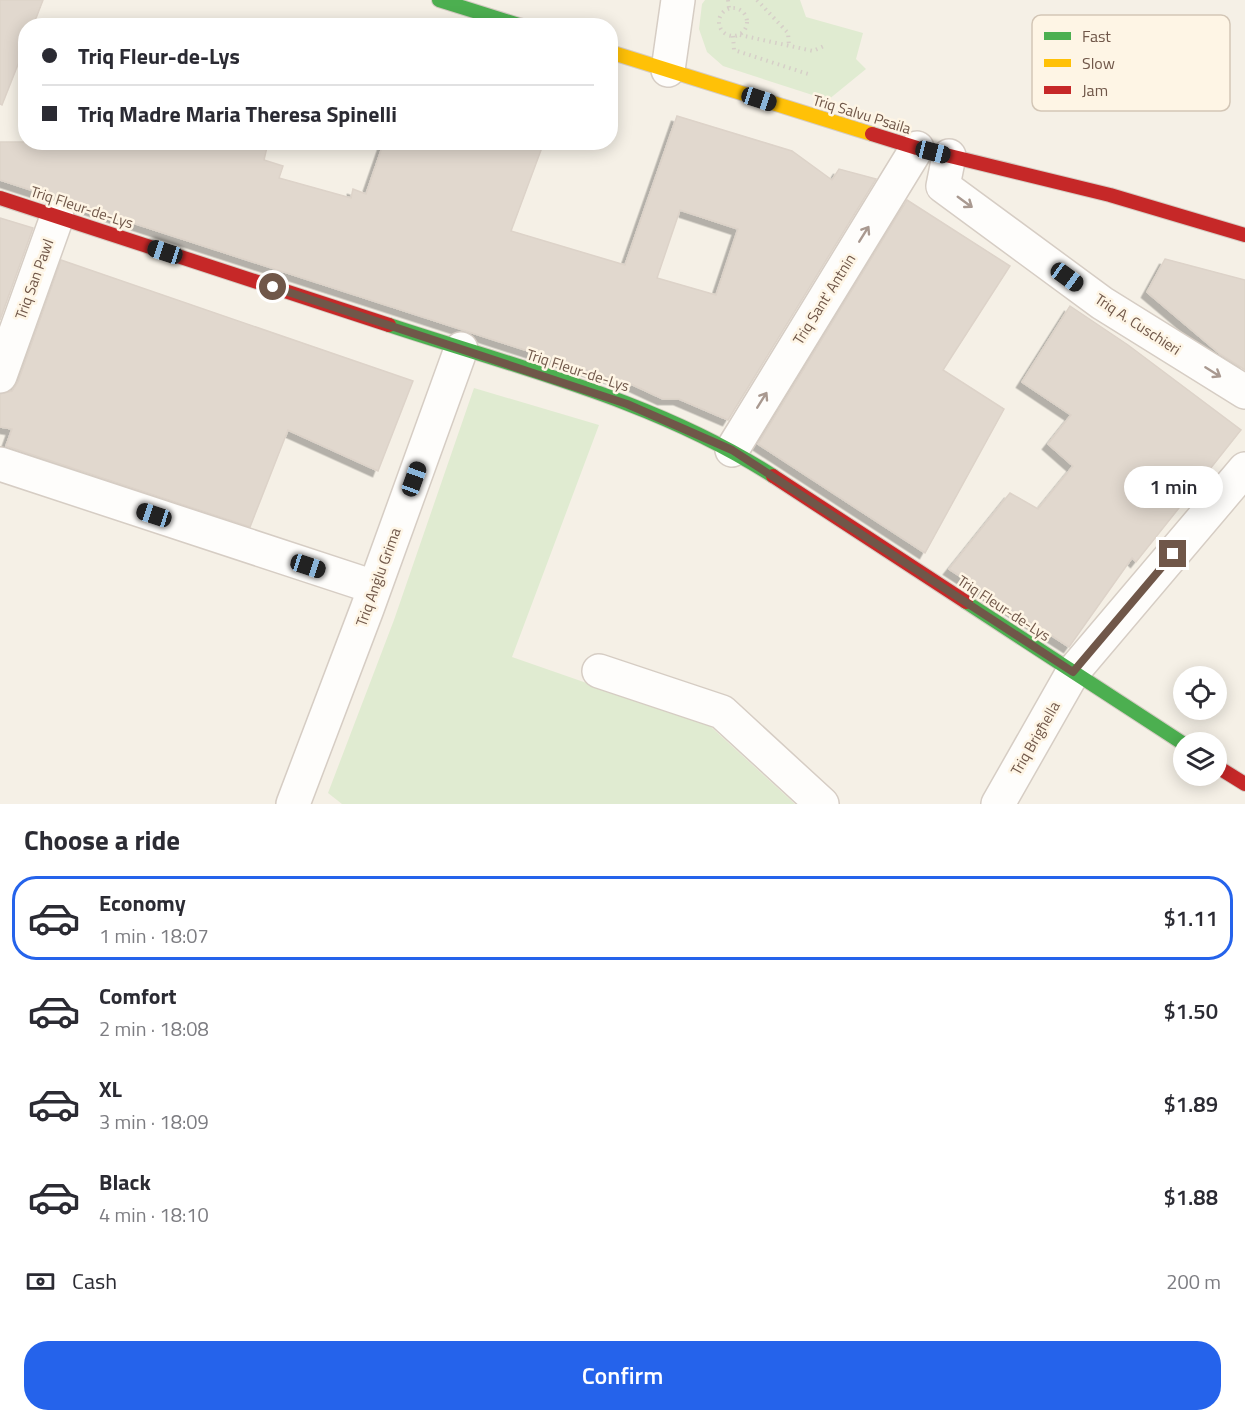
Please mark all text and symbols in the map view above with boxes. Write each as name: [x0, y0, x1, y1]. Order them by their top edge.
legend: [1032, 15, 1230, 111]
text: Fast: [1082, 24, 1111, 48]
text: Triq Fleur-de-Lys: [78, 39, 240, 73]
text: Slow: [1082, 51, 1115, 75]
text: Jam: [1082, 78, 1108, 102]
car: [739, 85, 779, 113]
street label: Triq Salvu Psaila: [810, 88, 914, 140]
text: Triq Madre Maria Theresa Spinelli: [78, 97, 397, 131]
car: [913, 139, 953, 165]
street label: Triq Fleur-de-Lys: [28, 180, 136, 234]
one-way arrow: [957, 196, 973, 209]
one-way arrow: [859, 226, 871, 243]
street label: Triq San Pawl: [9, 235, 59, 323]
car: [145, 238, 185, 266]
street label: Triq Sant' Antnin: [787, 249, 861, 349]
car: [1047, 259, 1087, 295]
route start: [259, 273, 286, 300]
street label: Triq A. Cuschieri: [1090, 287, 1186, 361]
street label: Triq Fleur-de-Lys: [524, 343, 632, 397]
one-way arrow: [1204, 366, 1221, 378]
one-way arrow: [756, 392, 769, 409]
car: [399, 459, 429, 499]
callout: 1 min: [1124, 467, 1222, 509]
text: 1 min: [1149, 471, 1198, 502]
car: [134, 501, 174, 529]
street label: Triq Anġlu Grima: [349, 524, 407, 630]
route end: [1159, 540, 1186, 567]
car: [288, 552, 328, 580]
street label: Triq Fleur-de-Lys: [953, 569, 1055, 647]
map controls: [1173, 666, 1227, 786]
button: locate: [1173, 666, 1227, 720]
street label: Triq Brigħella: [1005, 696, 1066, 779]
button: layers: [1173, 732, 1227, 786]
text: Choose a ride: [24, 819, 180, 860]
text: Economy: [99, 886, 186, 920]
icon: car: [27, 891, 81, 945]
text: $1.11: [1163, 901, 1218, 935]
text: 1 min · 18:07: [99, 920, 209, 951]
text: Comfort: [99, 979, 177, 1013]
icon: car: [27, 984, 81, 1038]
text: $1.50: [1163, 994, 1218, 1028]
text: 2 min · 18:08: [99, 1013, 209, 1044]
text: XL: [99, 1072, 122, 1106]
icon: car: [27, 1077, 81, 1131]
text: $1.89: [1163, 1087, 1218, 1121]
text: 3 min · 18:09: [99, 1106, 209, 1137]
text: Black: [99, 1165, 151, 1199]
icon: car: [27, 1170, 81, 1224]
text: $1.88: [1163, 1180, 1218, 1214]
text: 4 min · 18:10: [99, 1199, 209, 1230]
text: Cash: [72, 1264, 117, 1298]
icon: cash: [24, 1265, 57, 1298]
text: 200 m: [1166, 1266, 1221, 1297]
button: Confirm: [24, 1341, 1221, 1410]

